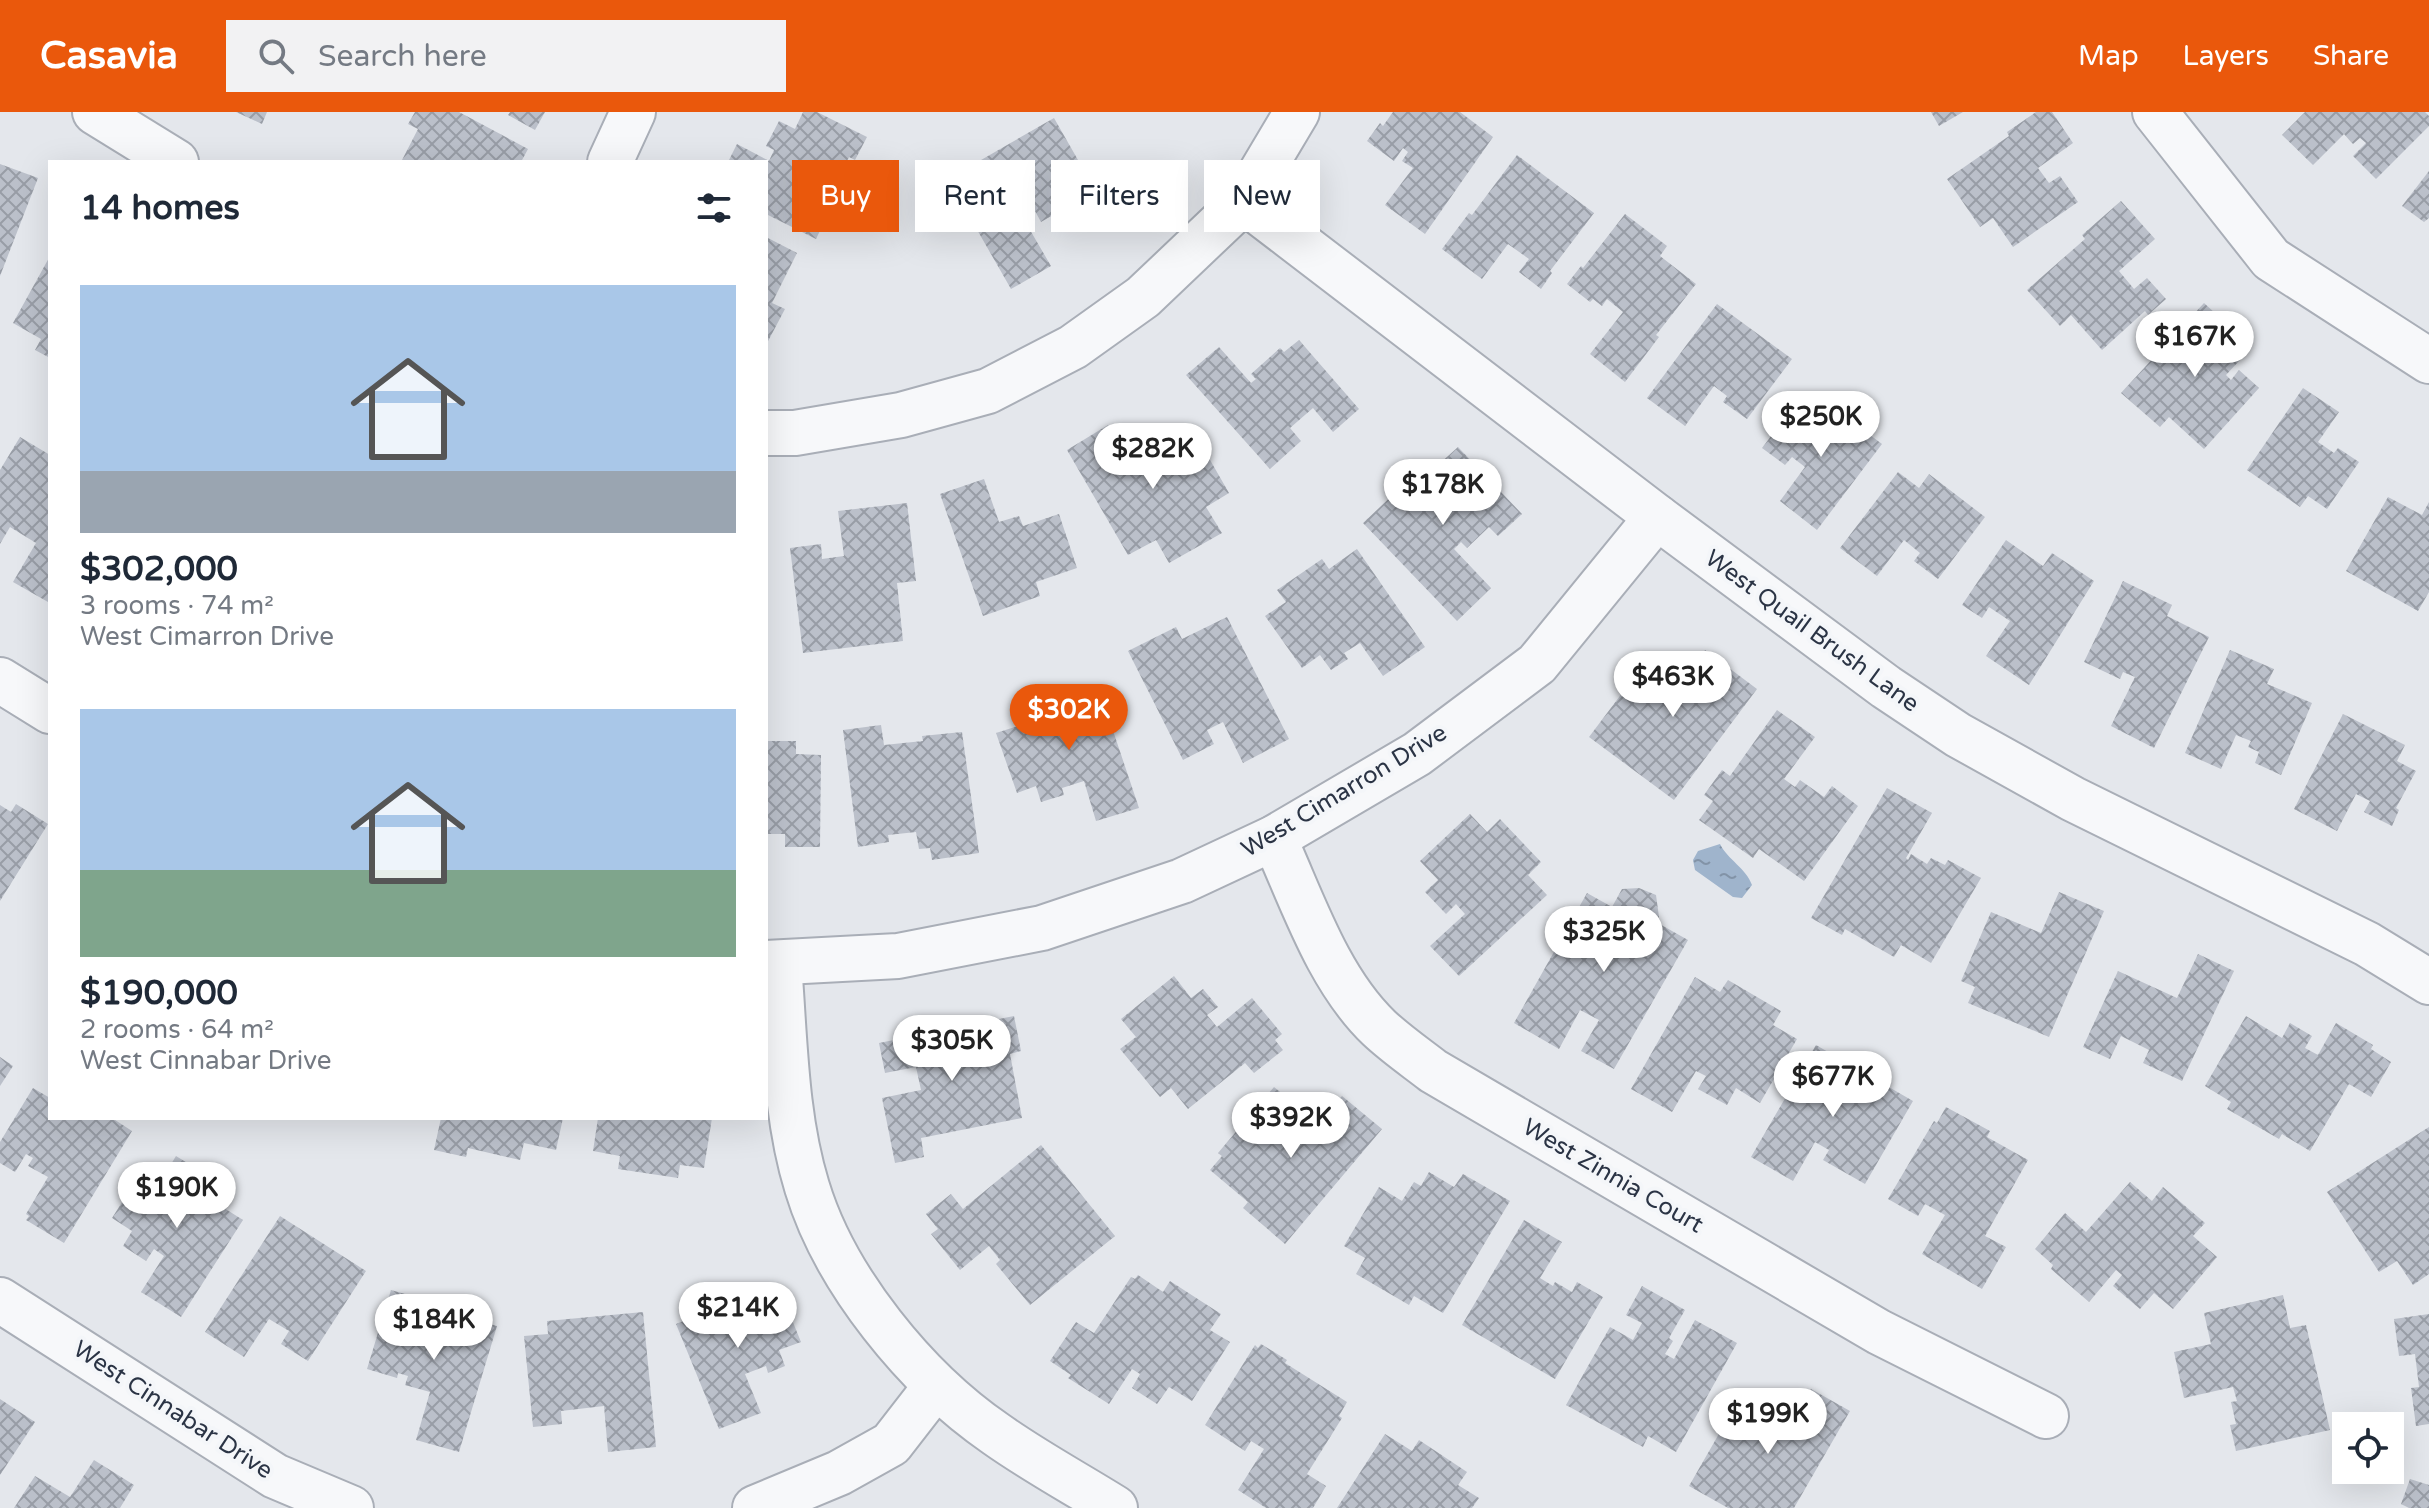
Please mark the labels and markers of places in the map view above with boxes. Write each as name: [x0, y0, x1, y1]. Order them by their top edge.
pin: $167K: [2139, 311, 2251, 379]
pin: $250K: [1765, 391, 1877, 459]
pin: $282K: [1097, 423, 1209, 491]
pin: $178K: [1387, 459, 1499, 527]
pin: $463K: [1617, 651, 1729, 719]
pin: $302K: [1013, 684, 1125, 752]
pin: $325K: [1548, 906, 1660, 974]
pin: $305K: [896, 1015, 1008, 1083]
pin: $677K: [1777, 1051, 1889, 1119]
pin: $392K: [1235, 1092, 1347, 1160]
pin: $190K: [121, 1162, 233, 1230]
pin: $214K: [682, 1282, 794, 1350]
pin: $184K: [378, 1294, 490, 1362]
pin: $199K: [1712, 1388, 1824, 1456]

